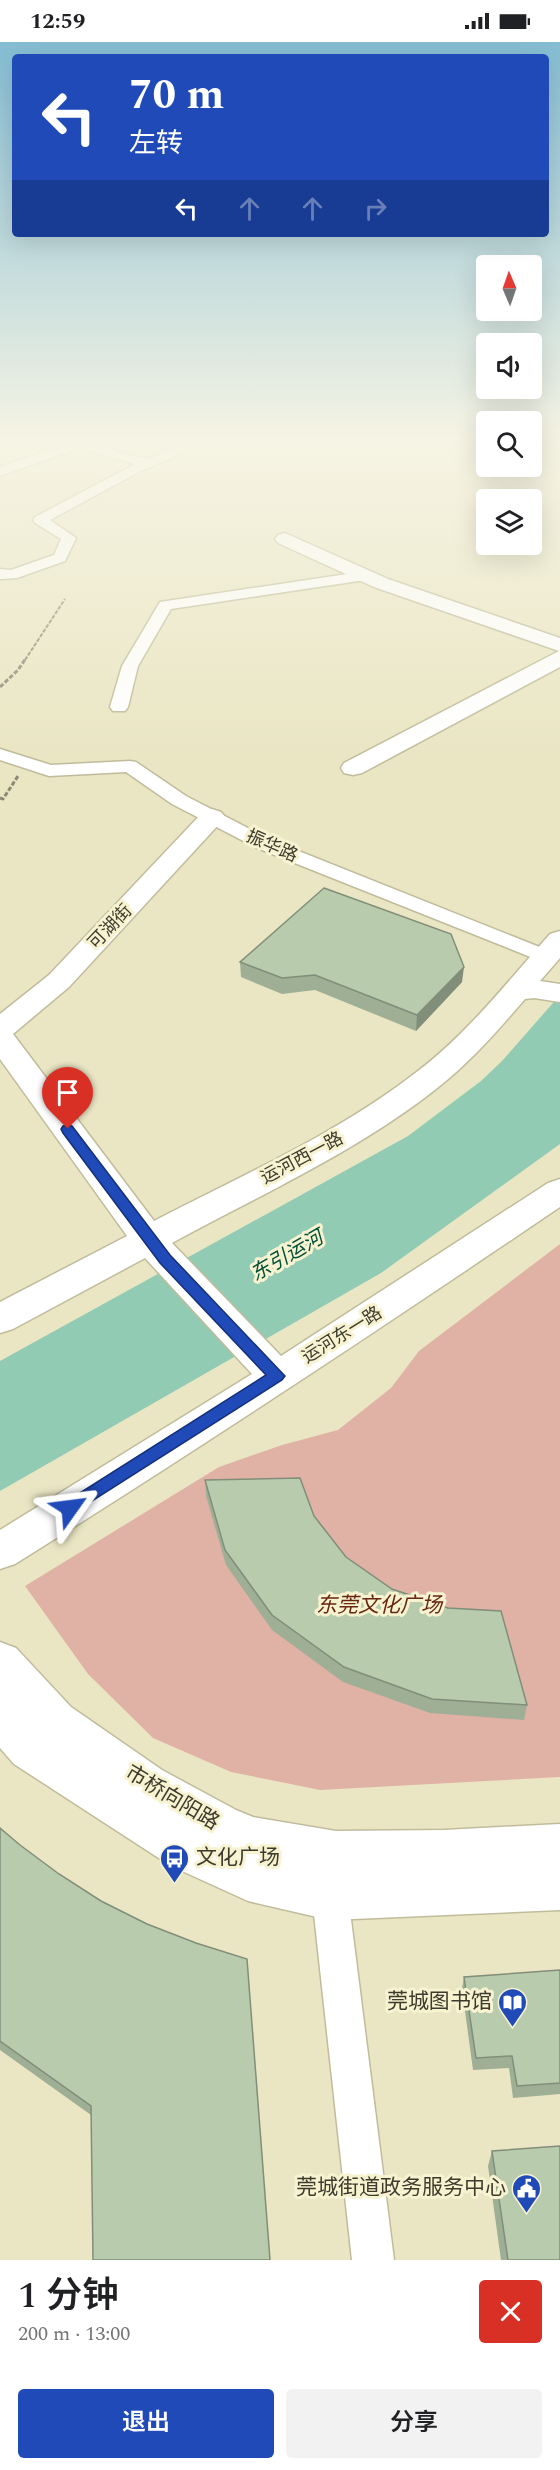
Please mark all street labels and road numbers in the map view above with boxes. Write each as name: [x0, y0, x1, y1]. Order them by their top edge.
street label: 振华路: [242, 823, 302, 869]
street label: 可湖街: [82, 898, 138, 956]
street label: 运河西一路: [256, 1125, 348, 1191]
street label: 运河东一路: [297, 1300, 387, 1370]
street label: 市桥向阳路: [119, 1757, 225, 1839]

